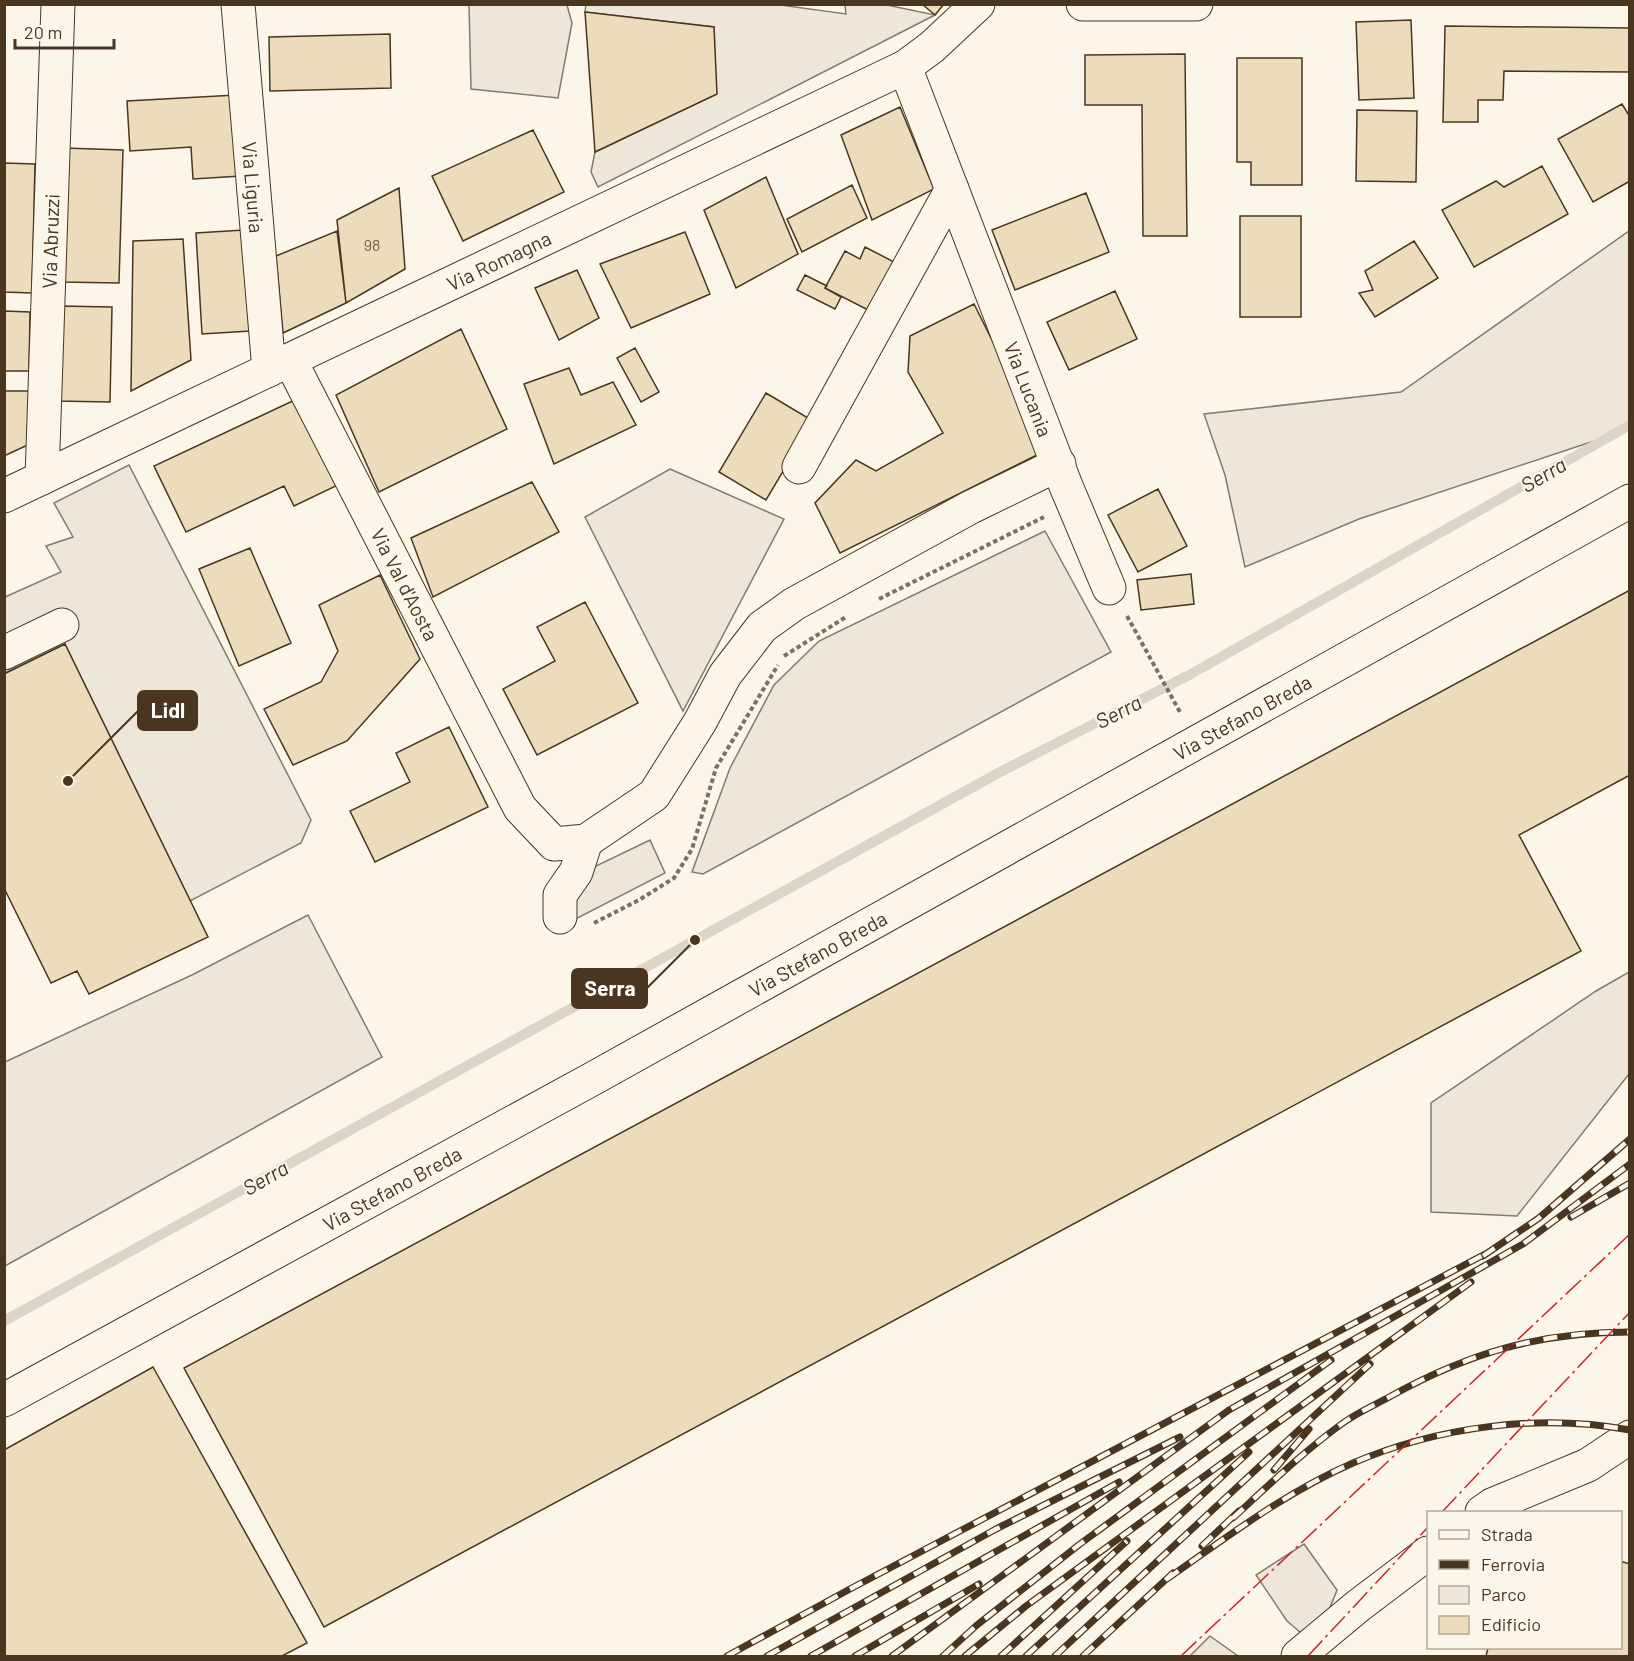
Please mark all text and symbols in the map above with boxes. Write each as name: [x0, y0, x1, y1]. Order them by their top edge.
scale bar: [15, 12, 114, 50]
text: 20 m: [24, 21, 62, 43]
street label: Via Liguria: [238, 141, 269, 234]
street label: Via Abruzzi: [36, 193, 64, 289]
street label: Via Romagna: [443, 225, 555, 295]
house number: 98: [364, 235, 380, 254]
street label: Via Lucania: [1000, 338, 1058, 440]
water label: Serra: [1516, 451, 1570, 497]
street label: Via Val d'Aosta: [366, 524, 444, 644]
street label: Via Stefano Breda: [1169, 669, 1315, 765]
water label: Serra: [1091, 689, 1145, 733]
callout: Lidl: [138, 691, 197, 730]
text: Lidl: [151, 697, 185, 722]
street label: Via Stefano Breda: [744, 905, 891, 1002]
callout: Serra: [572, 969, 647, 1008]
text: Serra: [584, 975, 636, 1000]
street label: Via Stefano Breda: [318, 1141, 466, 1236]
water label: Serra: [238, 1154, 292, 1200]
legend: [1427, 1511, 1622, 1649]
text: Strada: [1481, 1523, 1533, 1545]
text: Ferrovia: [1481, 1553, 1545, 1575]
text: Parco: [1481, 1583, 1526, 1605]
text: Edificio: [1481, 1613, 1541, 1635]

